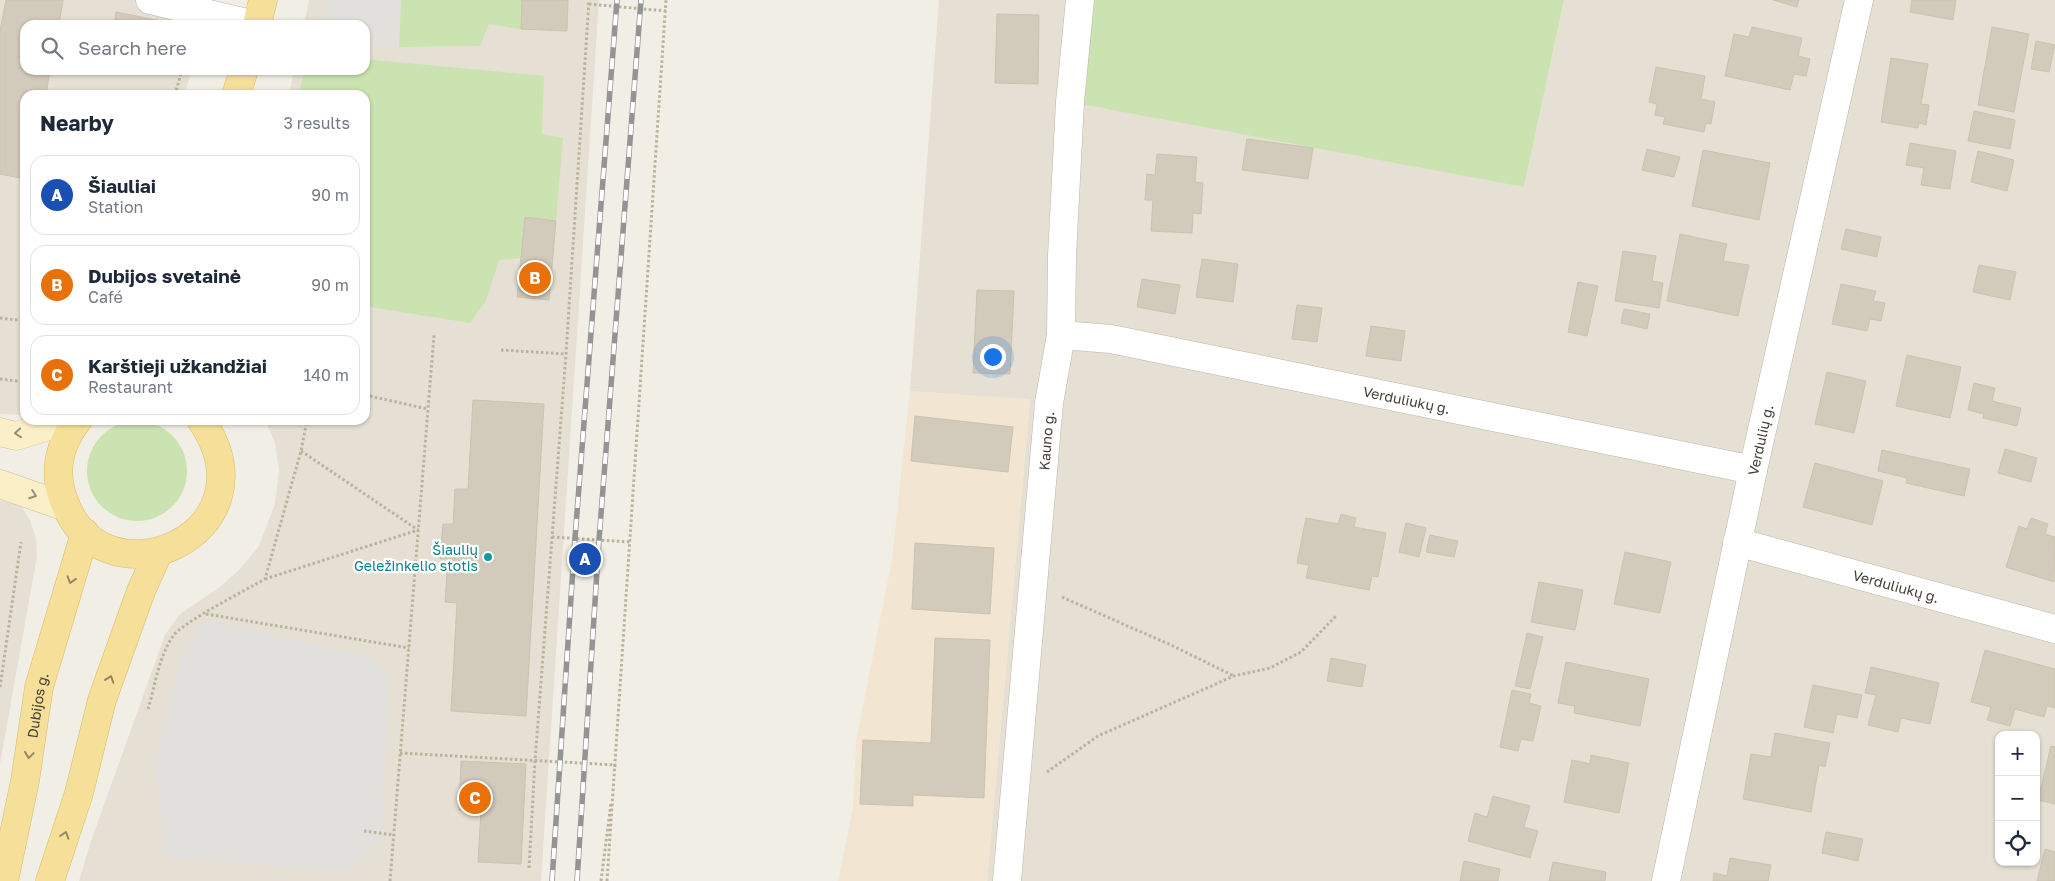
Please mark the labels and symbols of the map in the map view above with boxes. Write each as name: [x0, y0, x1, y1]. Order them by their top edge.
pin: B: [519, 259, 551, 297]
your location: [980, 344, 1006, 370]
street label: Verduliukų g.: [1362, 382, 1452, 417]
street label: Verdulių g.: [1744, 403, 1776, 477]
street label: Kauno g.: [1035, 410, 1057, 471]
one-way arrow: [13, 428, 21, 439]
one-way arrow: [28, 489, 37, 499]
pin: A: [569, 540, 601, 578]
place label: Šiaulių Geležinkelio stotis: [354, 541, 478, 574]
marker: Šiaulių Geležinkelio stotis: [482, 551, 494, 563]
street label: Verduliukų g.: [1851, 566, 1941, 605]
one-way arrow: [66, 576, 76, 584]
street label: Dubijos g.: [23, 670, 51, 739]
one-way arrow: [104, 675, 114, 683]
one-way arrow: [24, 751, 35, 759]
pin: C: [459, 779, 491, 817]
one-way arrow: [59, 831, 69, 839]

